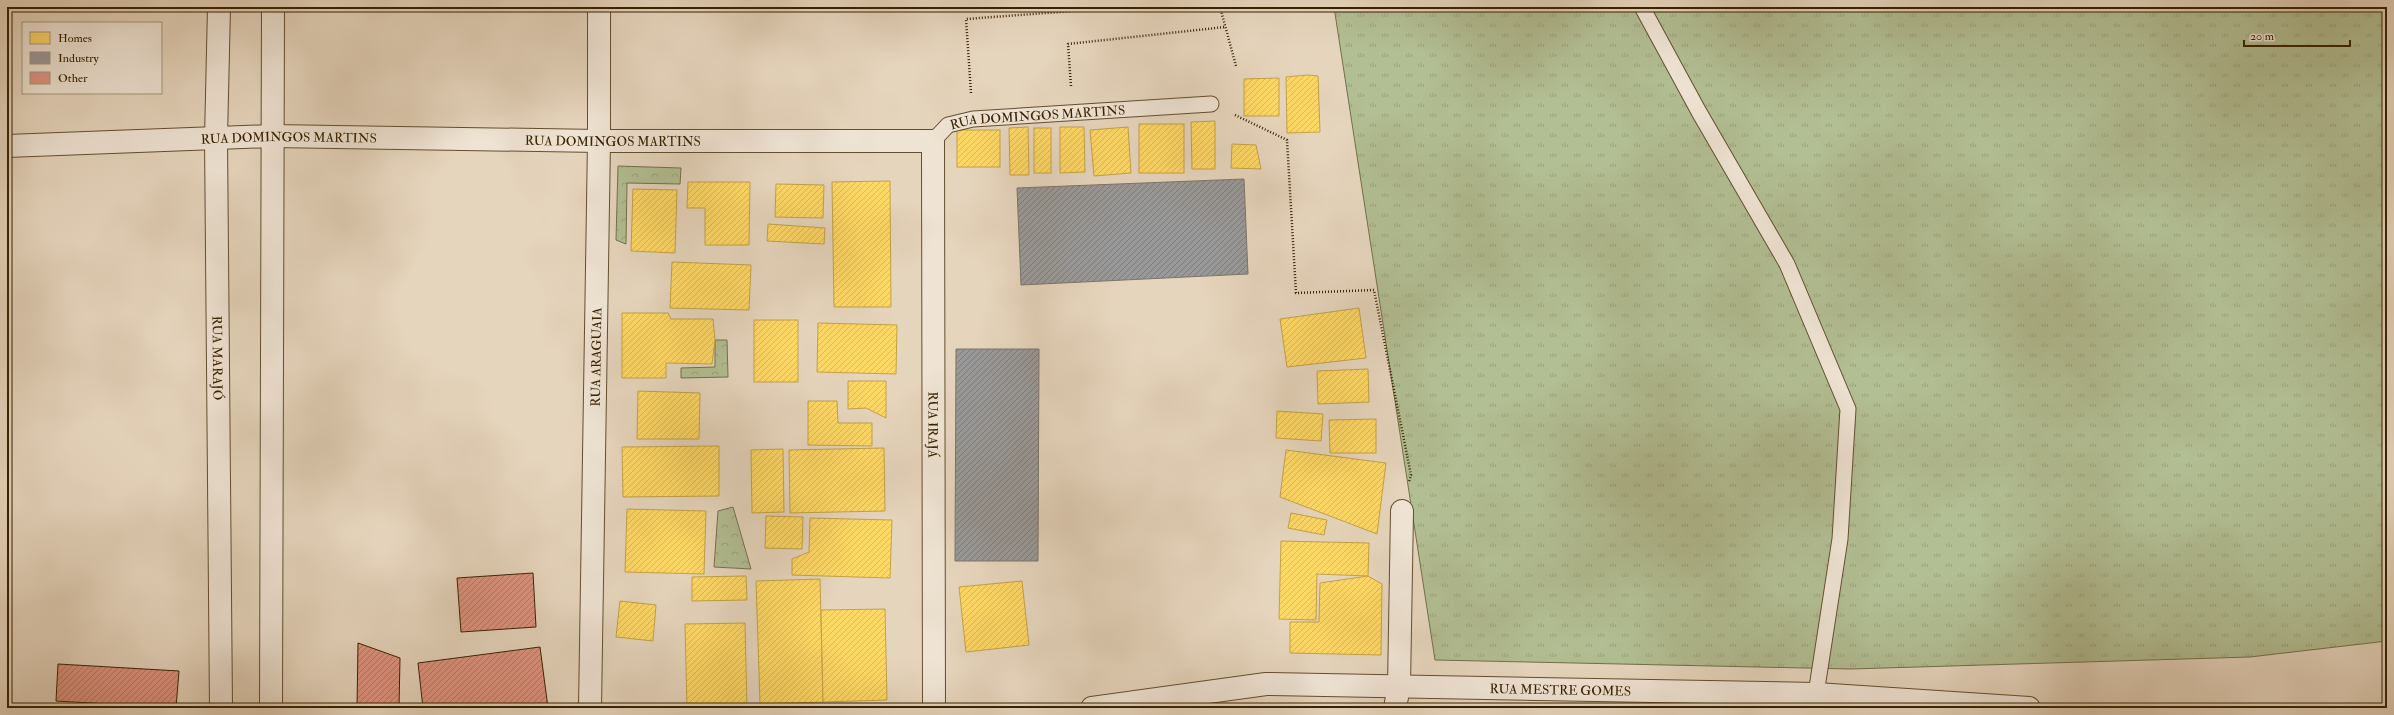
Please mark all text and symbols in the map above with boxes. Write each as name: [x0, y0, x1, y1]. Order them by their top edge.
legend: [22, 22, 162, 94]
scale bar: [2244, 22, 2350, 48]
text: 20 m: [2250, 29, 2275, 44]
text: Homes: [58, 31, 92, 46]
text: Industry: [58, 51, 100, 66]
text: Other: [58, 71, 88, 86]
street label: RUA DOMINGOS MARTINS: [948, 102, 1126, 133]
street label: RUA DOMINGOS MARTINS: [201, 129, 377, 148]
street label: RUA DOMINGOS MARTINS: [525, 133, 701, 150]
street label: RUA ARAGUAIA: [588, 306, 605, 407]
street label: RUA MARAJÓ: [209, 316, 226, 400]
street label: RUA IRAJÁ: [924, 391, 942, 459]
street label: RUA MESTRE GOMES: [1489, 681, 1631, 700]

